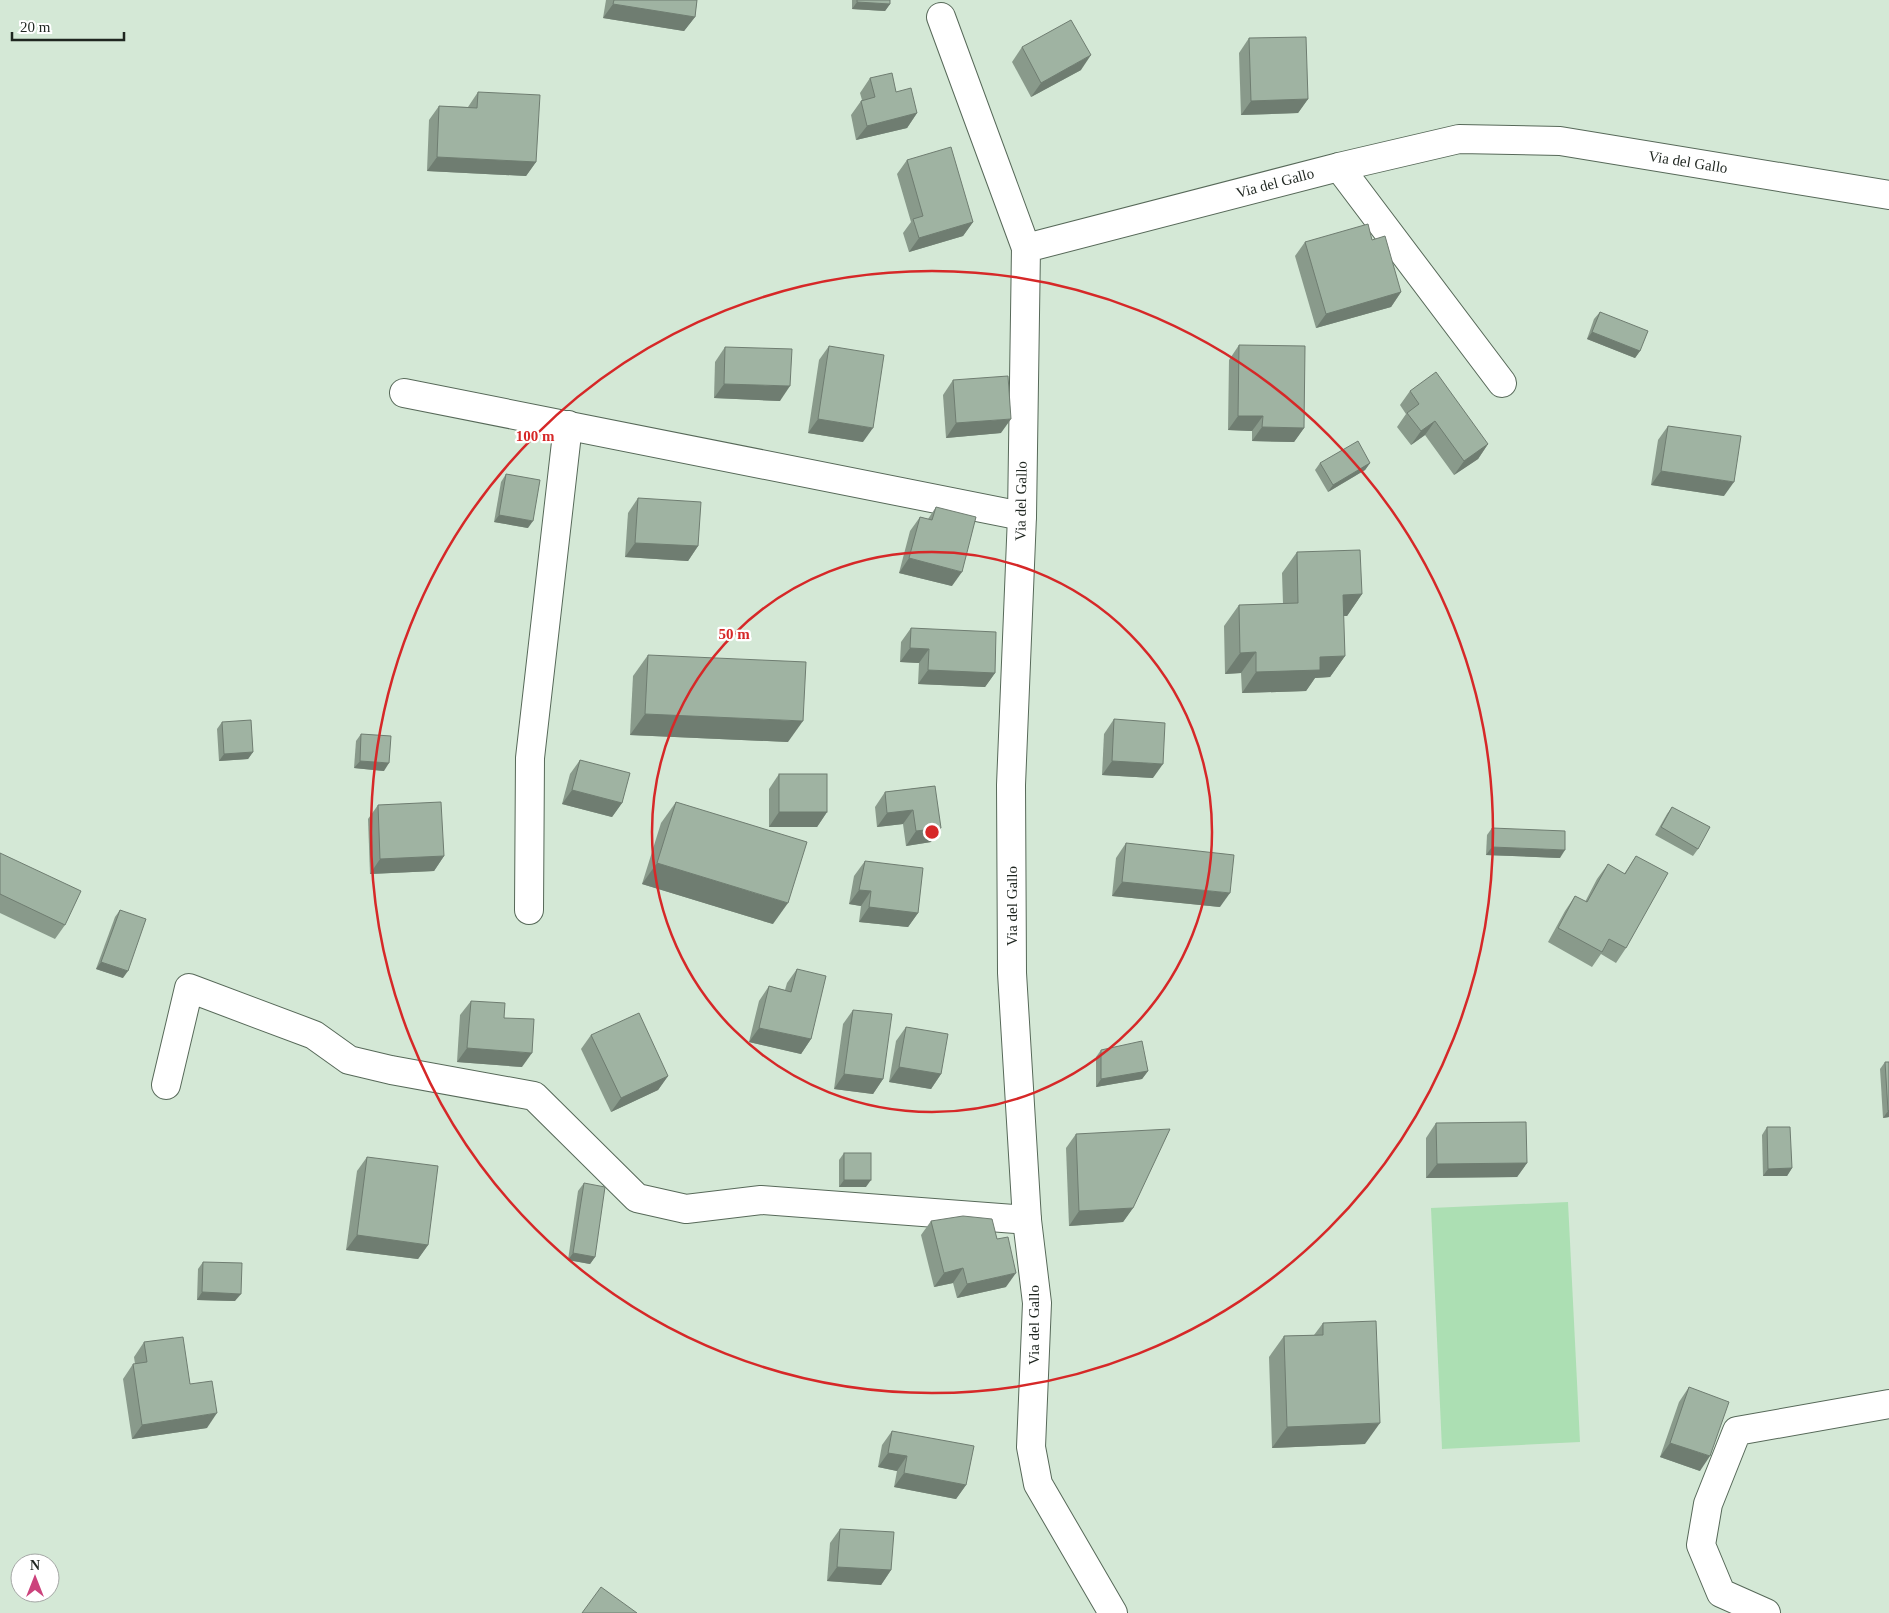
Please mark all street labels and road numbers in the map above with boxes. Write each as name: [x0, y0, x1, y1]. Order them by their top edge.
street label: Via del Gallo: [1647, 148, 1729, 176]
street label: Via del Gallo: [1234, 165, 1316, 201]
street label: Via del Gallo: [1012, 461, 1030, 541]
street label: Via del Gallo: [1004, 866, 1020, 946]
street label: Via del Gallo: [1026, 1285, 1042, 1365]

